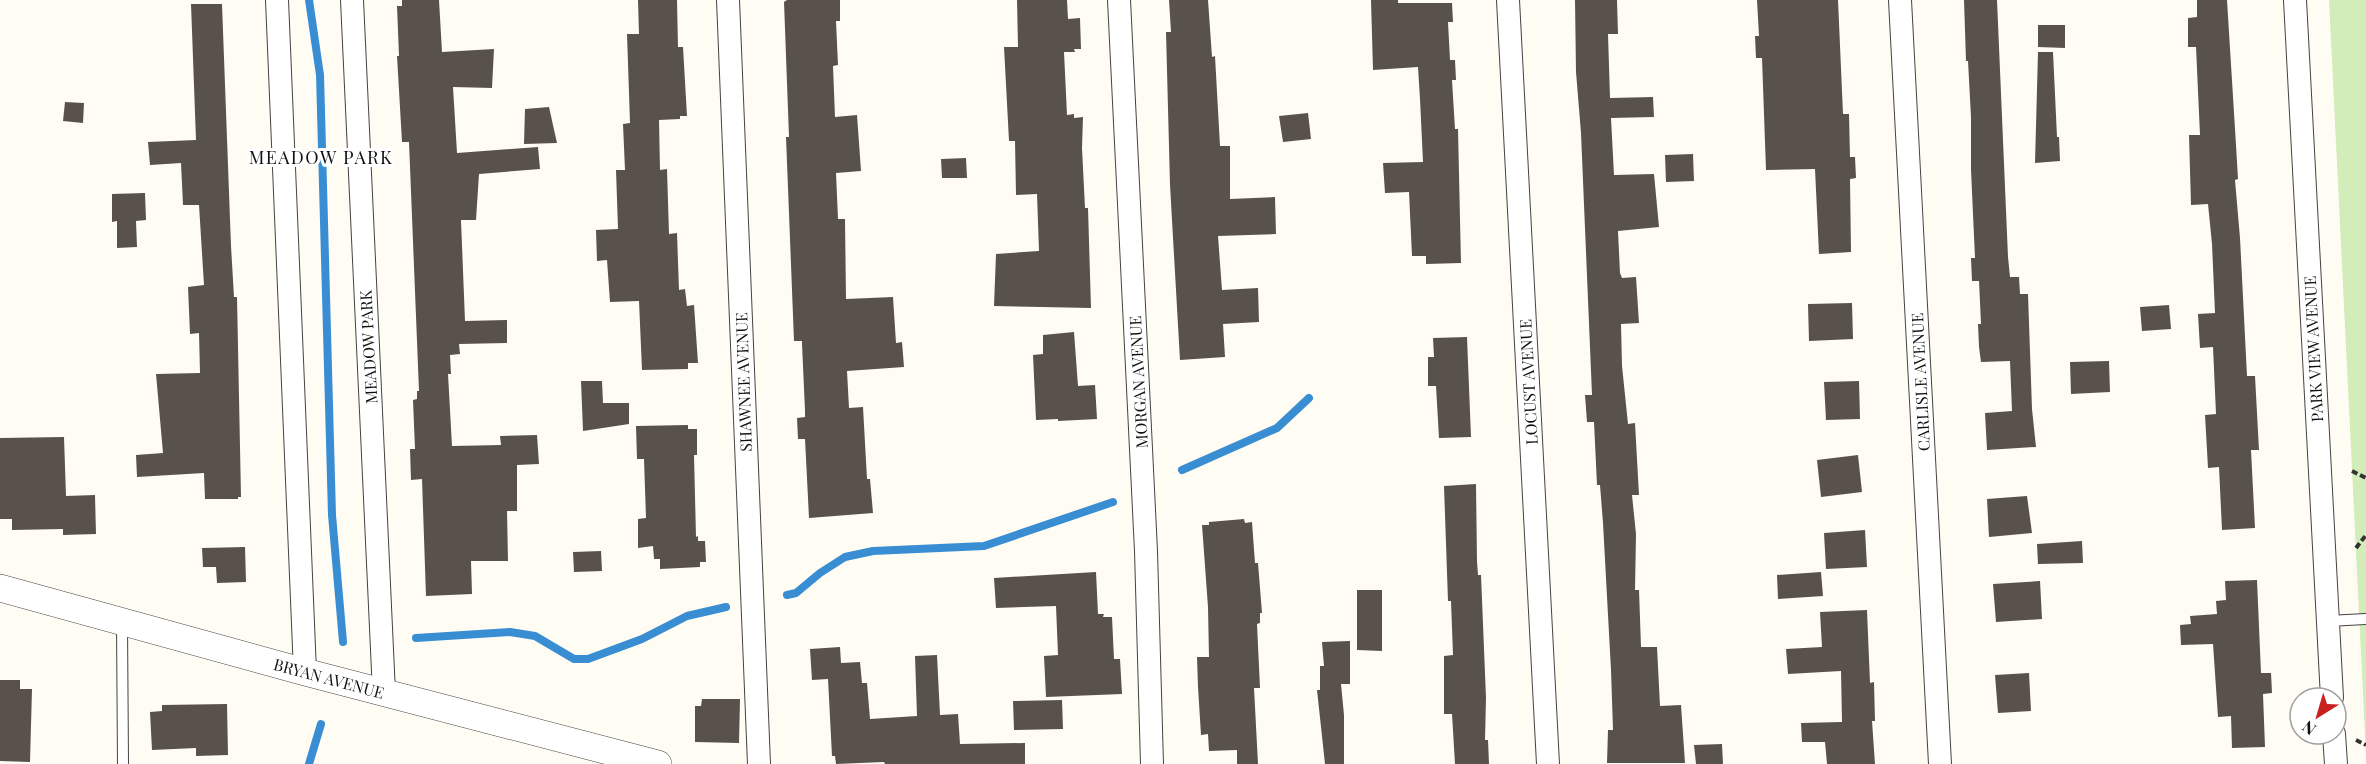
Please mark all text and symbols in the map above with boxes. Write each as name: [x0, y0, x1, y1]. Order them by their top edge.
district label: MEADOW PARK: [249, 145, 393, 169]
street label: PARK VIEW AVENUE: [2299, 275, 2327, 423]
street label: MEADOW PARK: [355, 289, 381, 404]
street label: SHAWNEE AVENUE: [730, 312, 756, 452]
street label: CARLISLE AVENUE: [1906, 312, 1934, 452]
street label: MORGAN AVENUE: [1124, 315, 1152, 449]
street label: LOCUST AVENUE: [1514, 319, 1542, 445]
street label: BRYAN AVENUE: [271, 653, 387, 703]
north arrow: [2288, 686, 2348, 746]
text: N: [2297, 716, 2320, 740]

